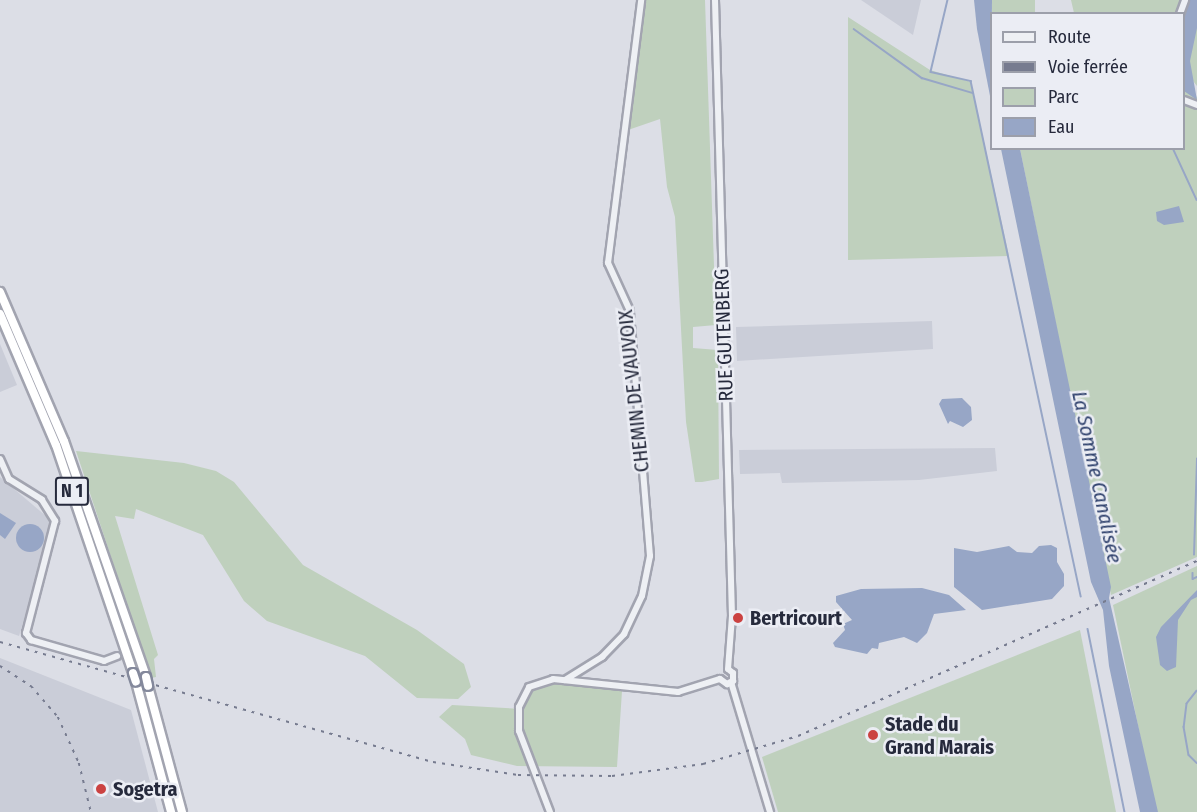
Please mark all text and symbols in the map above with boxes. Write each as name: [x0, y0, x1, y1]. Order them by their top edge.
legend: [990, 12, 1185, 150]
text: Route: [1048, 26, 1091, 48]
text: Voie ferrée: [1048, 56, 1128, 78]
text: Parc: [1048, 86, 1079, 108]
text: Eau: [1048, 116, 1074, 138]
street label: RUE GUTENBERG: [710, 268, 738, 402]
street label: CHEMIN DE VAUVOIX: [614, 309, 654, 473]
water label: La Somme Canalisée: [1066, 389, 1128, 565]
road number: N 1: [54, 476, 90, 506]
place label: Bertricourt: [750, 606, 842, 630]
marker: Bertricourt: [731, 611, 745, 625]
place label: Stade du Grand Marais: [885, 712, 994, 759]
marker: Stade du Grand Marais: [866, 728, 880, 742]
place label: Sogetra: [113, 777, 177, 801]
marker: Sogetra: [94, 782, 108, 796]

